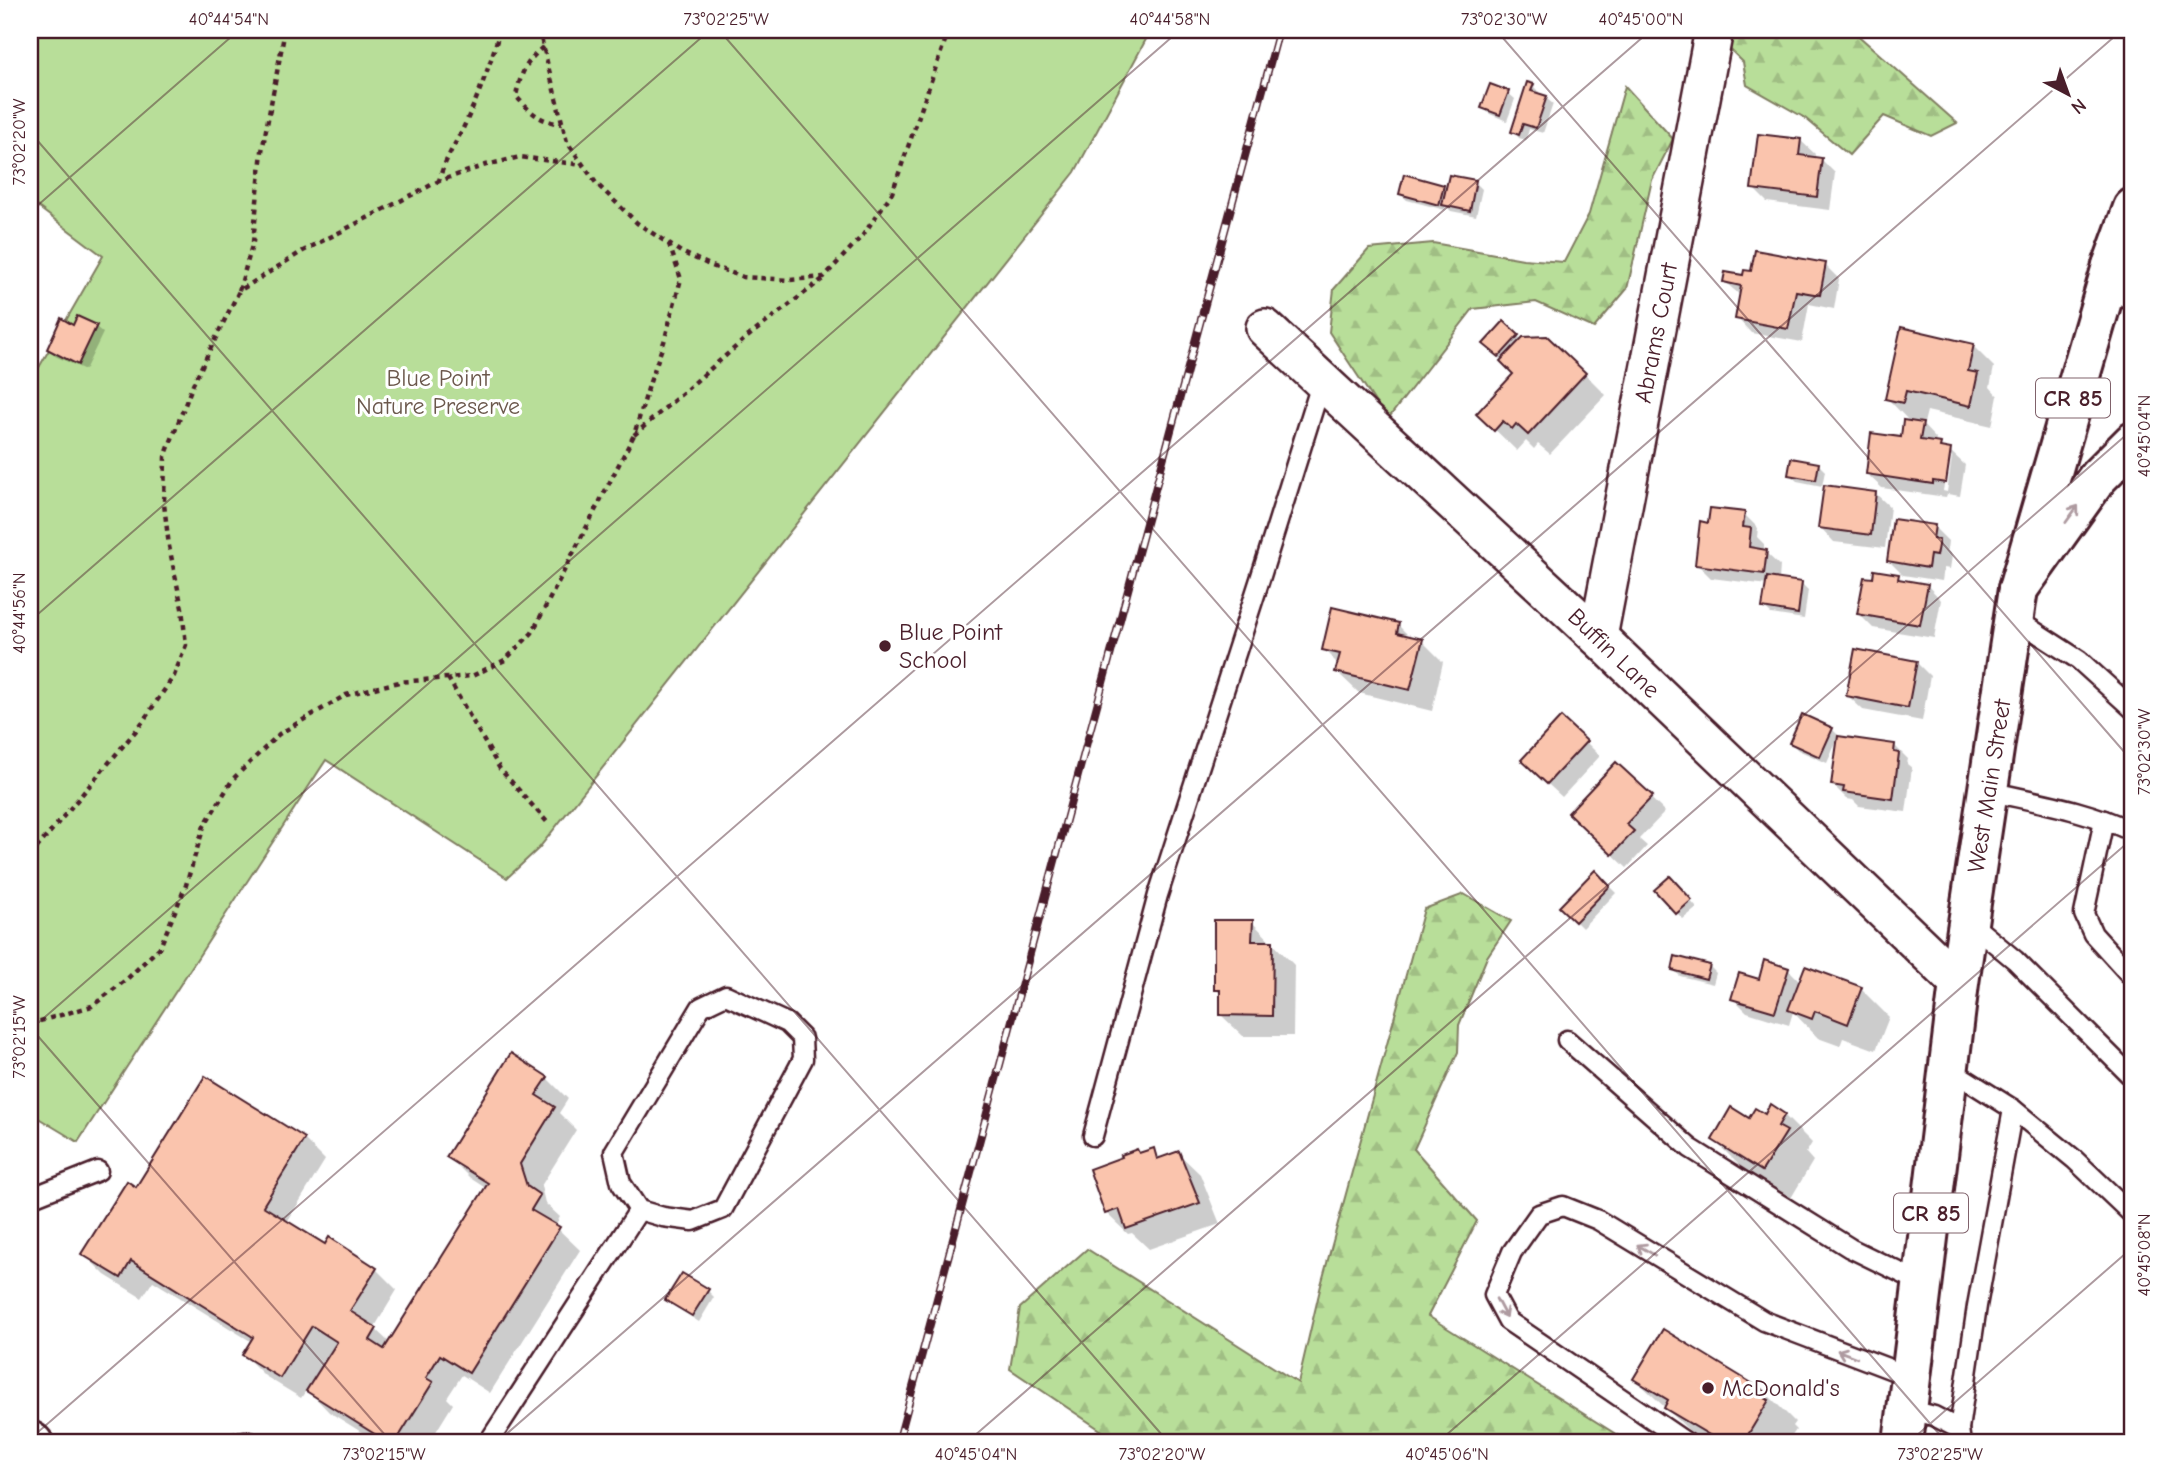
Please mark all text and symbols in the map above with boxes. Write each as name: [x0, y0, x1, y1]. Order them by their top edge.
text: 40°44'54"N: [189, 9, 269, 30]
text: 73°02'25"W: [683, 9, 769, 30]
text: 40°44'58"N: [1130, 9, 1210, 30]
text: 73°02'30"W: [1461, 9, 1548, 30]
text: 40°45'00"N: [1599, 9, 1683, 30]
north arrow: [2034, 60, 2104, 130]
text: N: [2067, 94, 2090, 118]
text: 73°02'20"W: [9, 98, 30, 185]
street label: Abrams Court: [1629, 259, 1684, 405]
park label: Blue Point Nature Preserve: [356, 364, 520, 420]
road number: CR 85: [2036, 378, 2110, 418]
text: 40°45'04"N: [2134, 395, 2155, 477]
one-way arrow: [2065, 505, 2079, 524]
text: 40°44'56"N: [9, 572, 30, 654]
street label: Buffin Lane: [1562, 602, 1666, 704]
place label: Blue Point School: [899, 618, 1003, 674]
marker: Blue Point School: [877, 638, 893, 654]
street label: West Main Street: [1961, 696, 2017, 875]
text: 73°02'30"W: [2134, 708, 2155, 795]
text: 73°02'15"W: [9, 995, 30, 1079]
road number: CR 85: [1894, 1194, 1968, 1232]
text: 40°45'08"N: [2134, 1213, 2155, 1297]
one-way arrow: [1637, 1242, 1656, 1257]
one-way arrow: [1495, 1297, 1508, 1318]
one-way arrow: [1837, 1347, 1859, 1359]
place label: McDonald's: [1722, 1374, 1840, 1402]
marker: McDonald's: [1700, 1380, 1716, 1396]
text: 73°02'15"W: [342, 1444, 426, 1465]
text: 40°45'04"N: [935, 1444, 1017, 1465]
text: 73°02'20"W: [1119, 1444, 1206, 1465]
text: 40°45'06"N: [1405, 1444, 1489, 1465]
text: 73°02'25"W: [1897, 1444, 1983, 1465]

